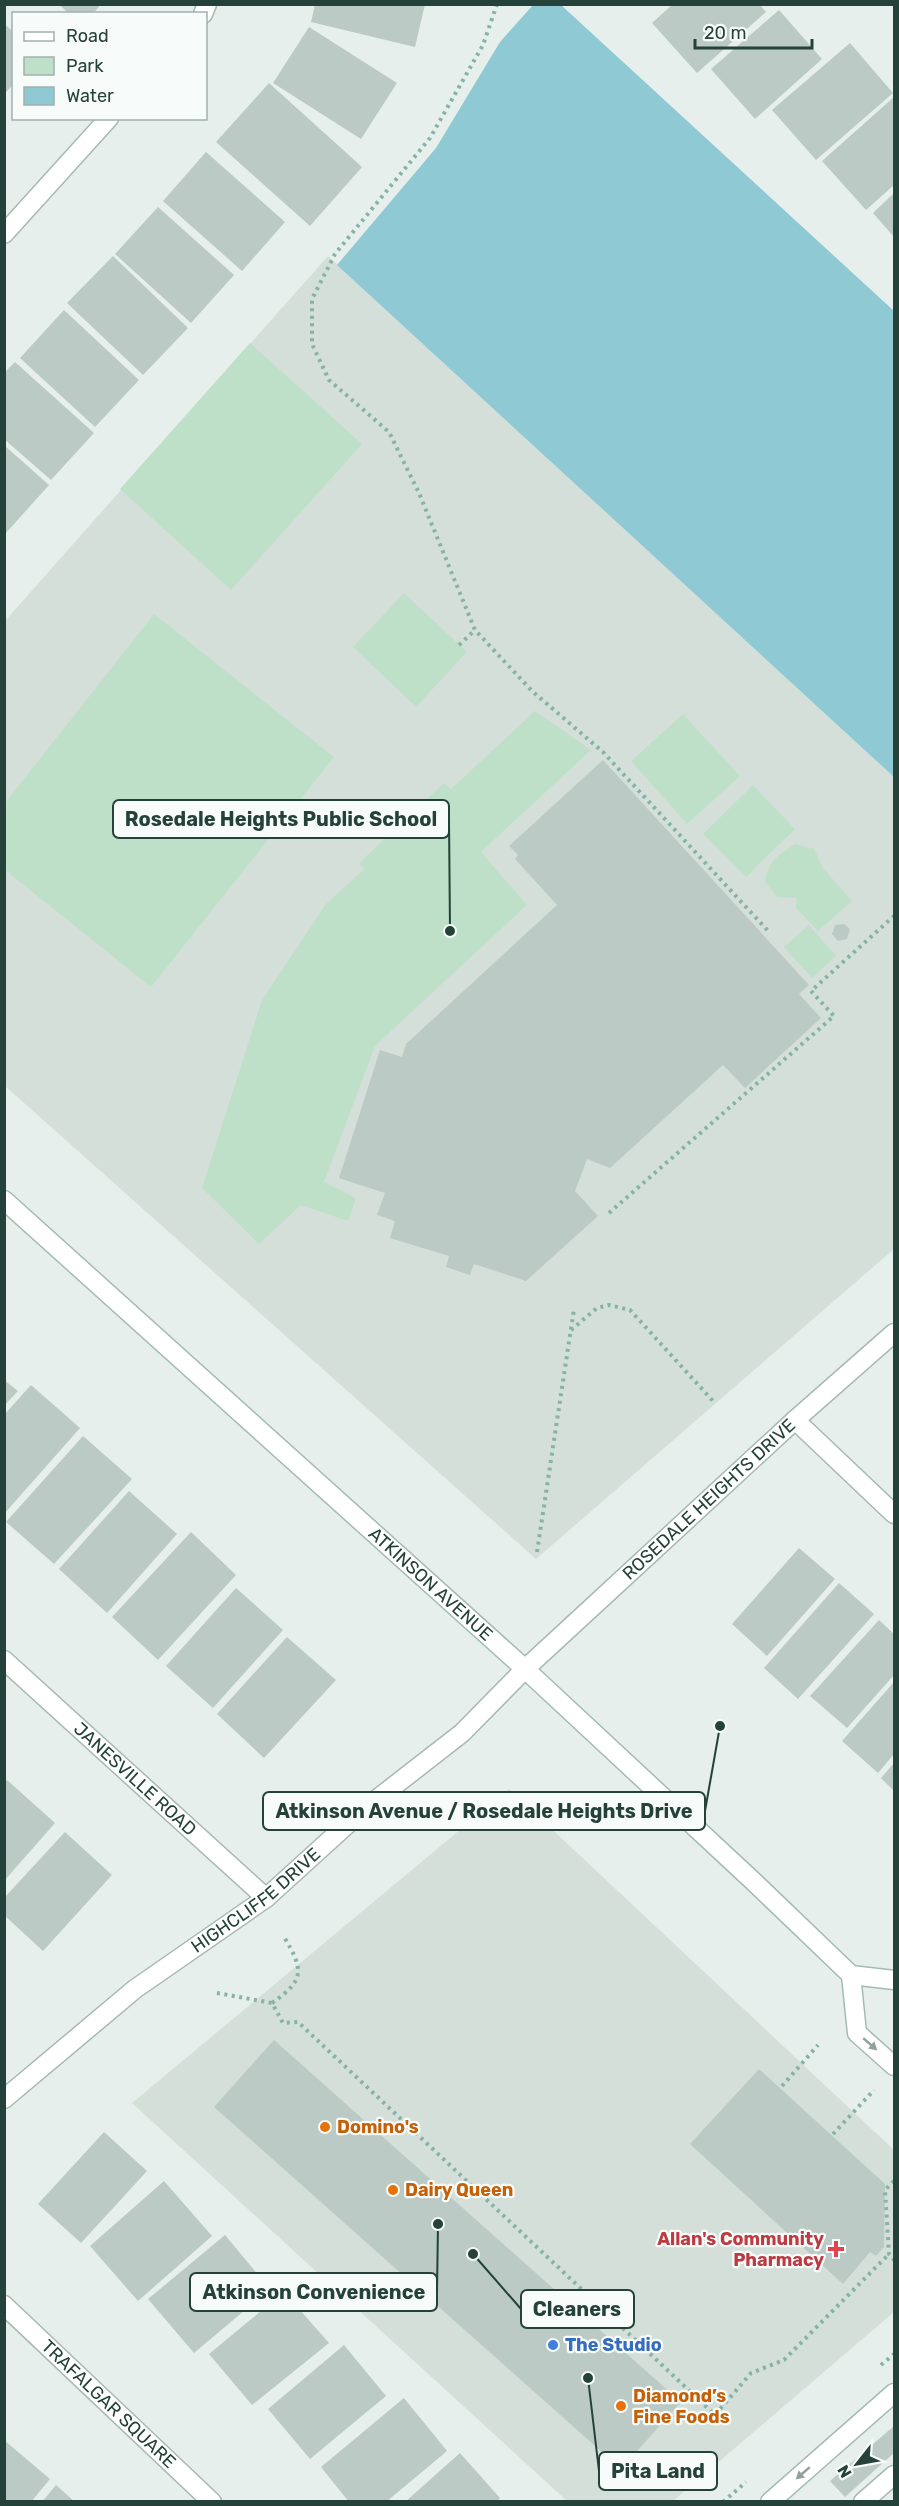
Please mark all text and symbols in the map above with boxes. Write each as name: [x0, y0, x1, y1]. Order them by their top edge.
legend: [12, 12, 207, 120]
scale bar: [695, 12, 812, 50]
text: 20 m: [704, 22, 746, 44]
text: Road: [66, 25, 109, 47]
text: Park: [66, 55, 104, 77]
text: Water: [66, 85, 114, 107]
callout: Rosedale Heights Public School: [113, 800, 449, 838]
text: Rosedale Heights Public School: [125, 807, 437, 831]
street label: ROSEDALE HEIGHTS DRIVE: [618, 1414, 800, 1585]
street label: ATKINSON AVENUE: [364, 1523, 497, 1645]
street label: JANESVILLE ROAD: [69, 1718, 201, 1840]
callout: Atkinson Avenue / Rosedale Heights Drive: [263, 1792, 705, 1830]
text: Atkinson Avenue / Rosedale Heights Drive: [275, 1799, 693, 1823]
street label: HIGHCLIFFE DRIVE: [187, 1843, 325, 1958]
one-way arrow: [862, 2037, 877, 2050]
place label: Domino's: [337, 2116, 419, 2138]
marker: Domino's: [318, 2120, 332, 2134]
place label: Dairy Queen: [405, 2179, 513, 2201]
marker: Dairy Queen: [386, 2183, 400, 2197]
place label: Allan's Community Pharmacy: [657, 2228, 824, 2271]
marker: Allan's Community Pharmacy: [829, 2242, 843, 2256]
callout: Atkinson Convenience: [190, 2273, 437, 2311]
text: Atkinson Convenience: [203, 2280, 426, 2304]
callout: Cleaners: [521, 2290, 634, 2328]
text: Cleaners: [533, 2297, 621, 2321]
place label: The Studio: [565, 2334, 662, 2356]
street label: TRAFALGAR SQUARE: [37, 2335, 180, 2473]
marker: The Studio: [546, 2338, 560, 2352]
place label: Diamond’s Fine Foods: [633, 2385, 730, 2428]
marker: Diamond’s Fine Foods: [614, 2399, 628, 2413]
north arrow: [827, 2434, 887, 2494]
callout: Pita Land: [599, 2452, 717, 2490]
text: Pita Land: [611, 2459, 705, 2483]
text: N: [833, 2462, 856, 2481]
one-way arrow: [795, 2466, 811, 2479]

